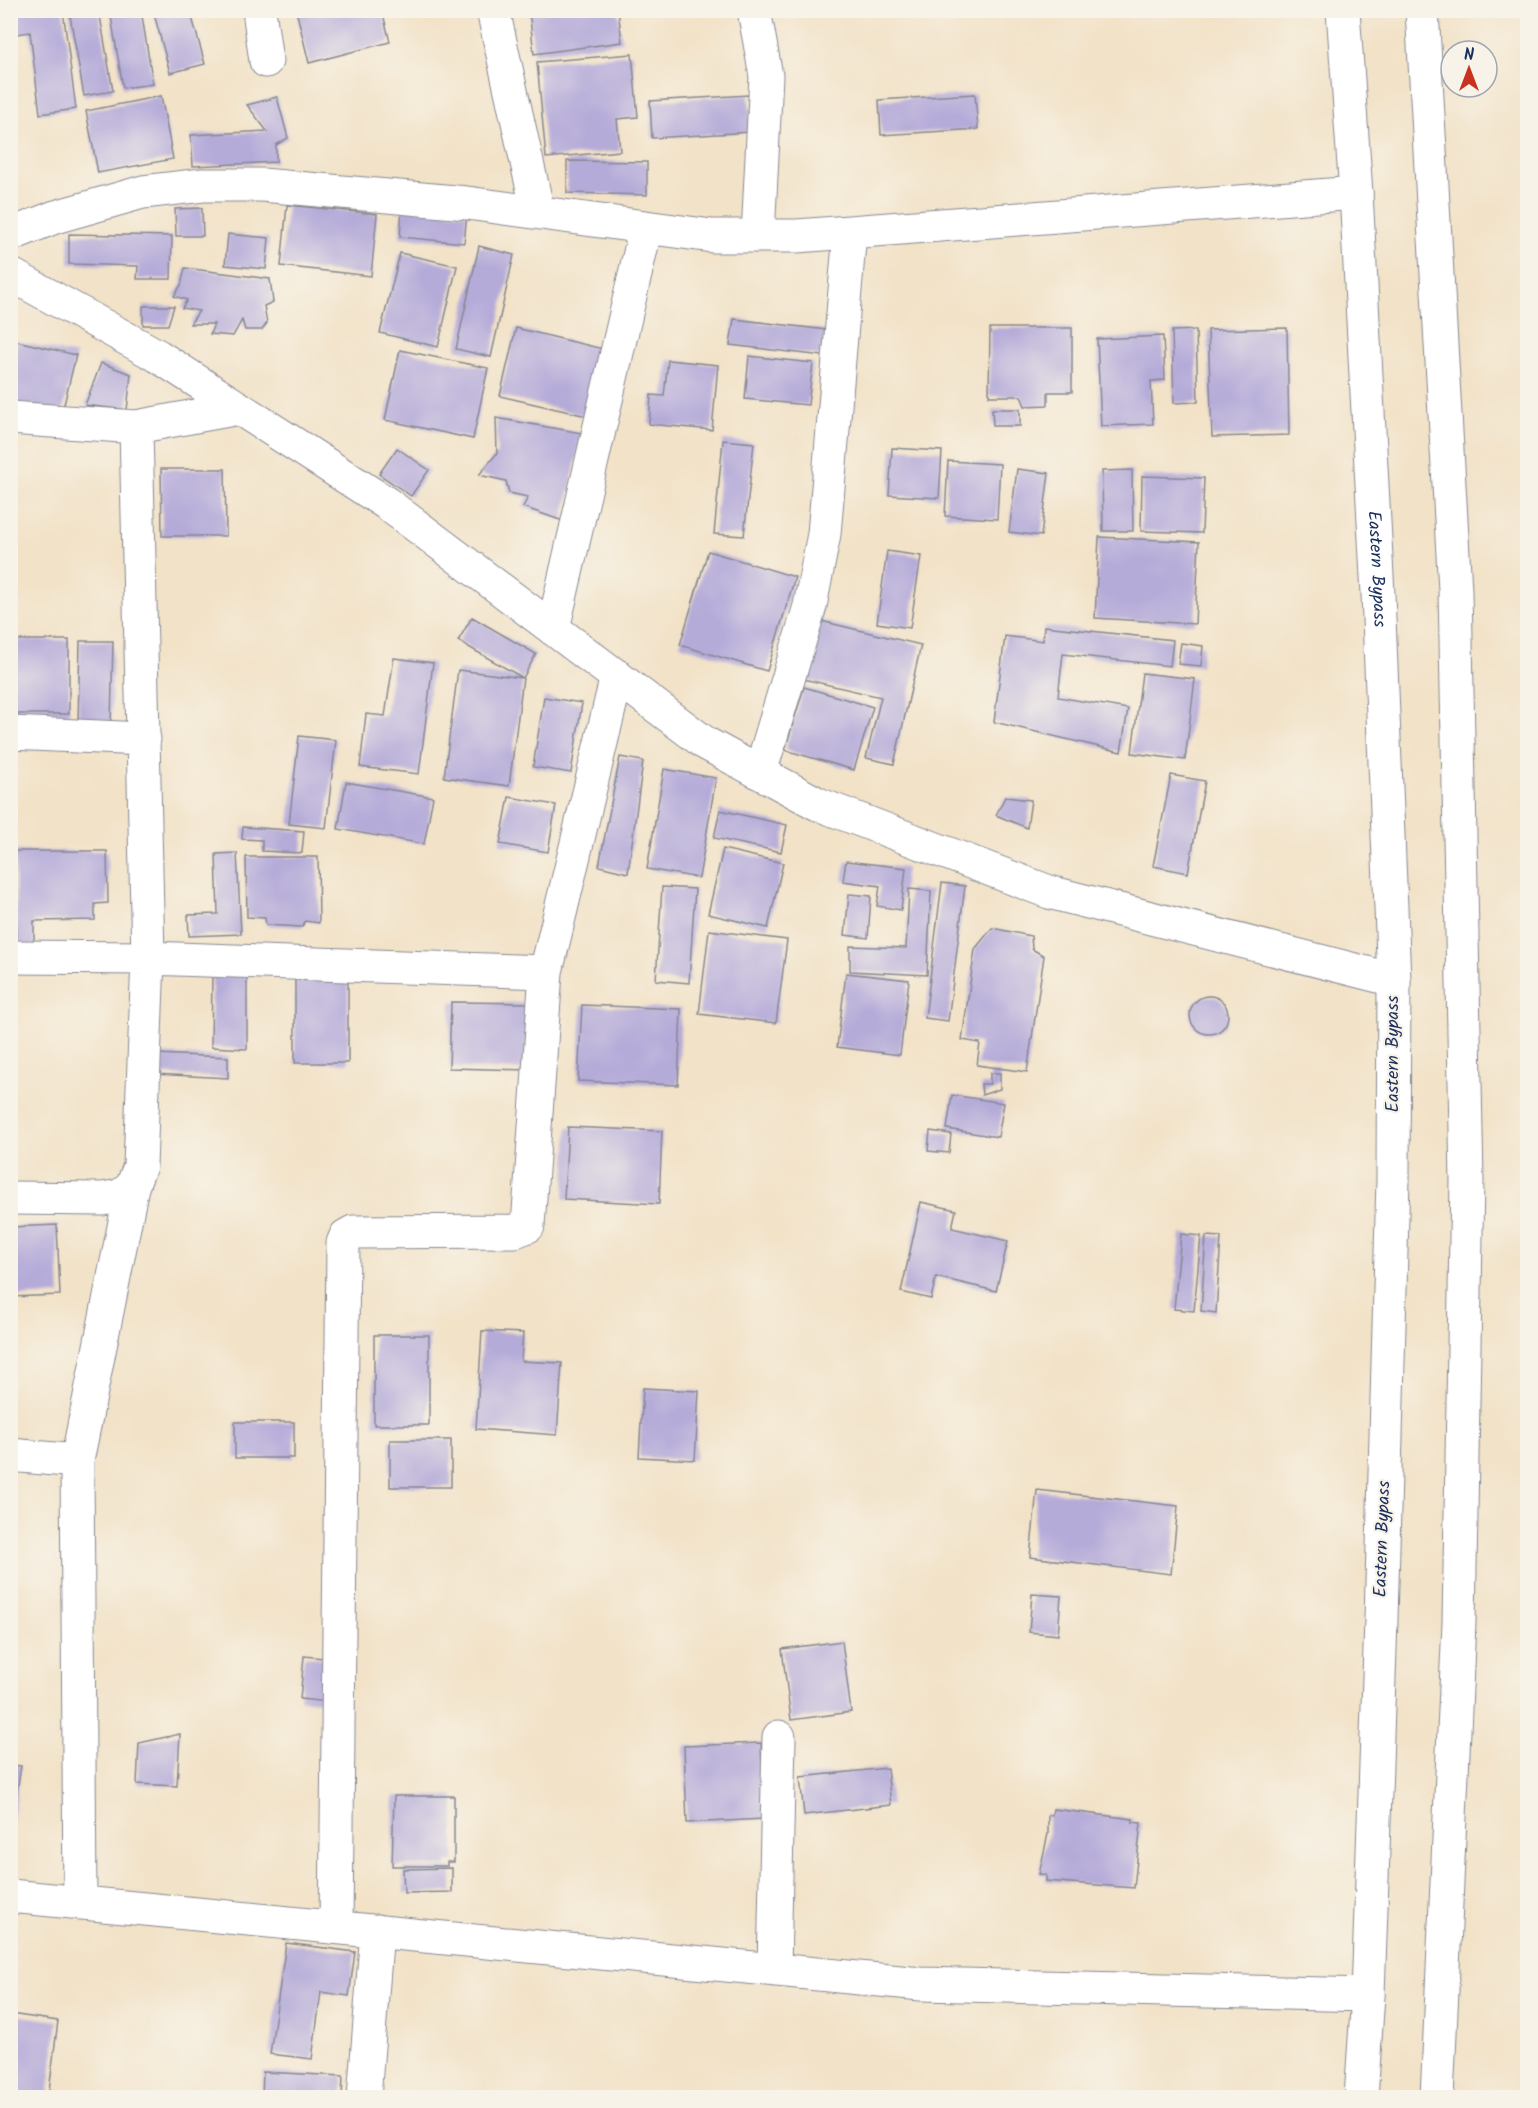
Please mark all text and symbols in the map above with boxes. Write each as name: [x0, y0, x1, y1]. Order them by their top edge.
north arrow: [1439, 39, 1499, 99]
text: N: [1464, 43, 1474, 68]
street label: Eastern Bypass: [1359, 510, 1394, 628]
street label: Eastern Bypass: [1379, 995, 1408, 1112]
street label: Eastern Bypass: [1366, 1480, 1400, 1598]

